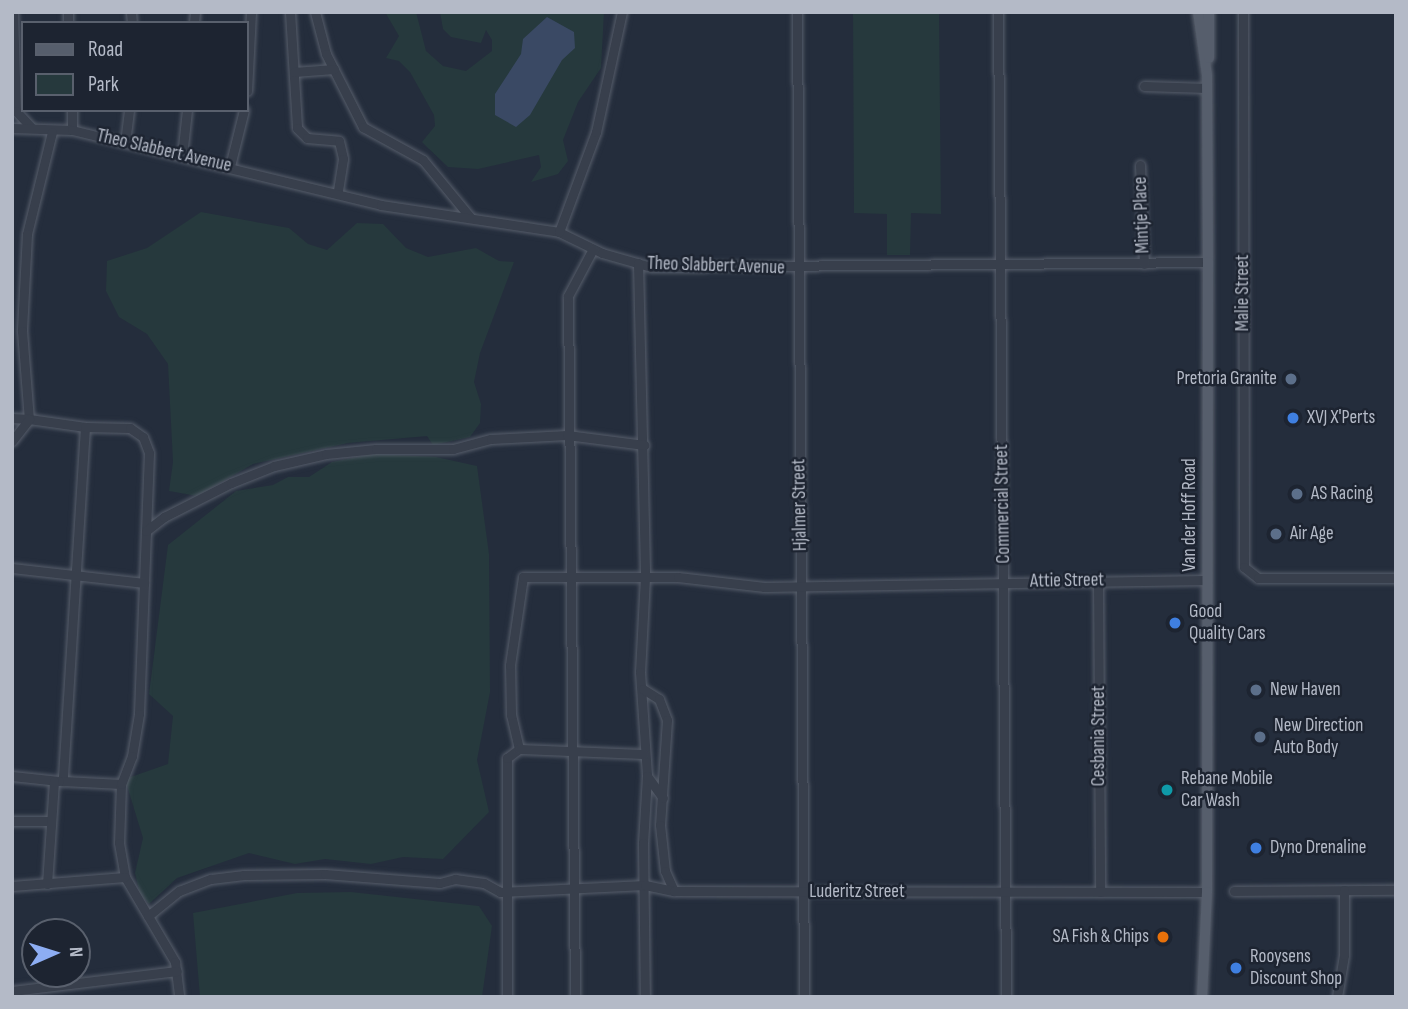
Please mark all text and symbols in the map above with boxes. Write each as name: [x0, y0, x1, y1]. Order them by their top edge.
legend: [21, 21, 248, 112]
text: Road: [88, 37, 123, 62]
text: Park: [88, 72, 119, 97]
street label: Theo Slabbert Avenue: [94, 124, 234, 178]
street label: Mintje Place: [1129, 176, 1155, 254]
street label: Theo Slabbert Avenue: [647, 252, 785, 280]
street label: Malie Street: [1232, 255, 1254, 331]
place label: Pretoria Granite: [1176, 368, 1277, 390]
marker: Pretoria Granite: [1283, 371, 1299, 387]
place label: XVJ X'Perts: [1307, 407, 1375, 429]
marker: XVJ X'Perts: [1285, 410, 1301, 426]
street label: Commercial Street: [991, 444, 1015, 564]
street label: Van der Hoff Road: [1179, 458, 1201, 572]
street label: Hjalmer Street: [788, 459, 812, 551]
place label: AS Racing: [1311, 483, 1373, 505]
marker: AS Racing: [1289, 486, 1305, 502]
place label: Air Age: [1290, 523, 1334, 545]
marker: Air Age: [1268, 526, 1284, 542]
street label: Attie Street: [1030, 569, 1104, 593]
place label: Good Quality Cars: [1189, 601, 1265, 645]
marker: Good Quality Cars: [1167, 615, 1183, 631]
place label: New Haven: [1270, 679, 1341, 701]
marker: New Haven: [1248, 682, 1264, 698]
street label: Cesbania Street: [1088, 686, 1110, 786]
place label: New Direction Auto Body: [1274, 715, 1363, 759]
marker: New Direction Auto Body: [1252, 729, 1268, 745]
place label: Rebane Mobile Car Wash: [1181, 768, 1273, 812]
marker: Rebane Mobile Car Wash: [1159, 782, 1175, 798]
place label: Dyno Drenaline: [1270, 837, 1366, 859]
marker: Dyno Drenaline: [1248, 840, 1264, 856]
street label: Luderitz Street: [809, 881, 905, 903]
north arrow: [21, 918, 91, 988]
place label: SA Fish & Chips: [1053, 926, 1149, 948]
marker: SA Fish & Chips: [1155, 929, 1171, 945]
text: N: [64, 946, 87, 958]
place label: Rooysens Discount Shop: [1250, 946, 1342, 990]
marker: Rooysens Discount Shop: [1228, 960, 1244, 976]

